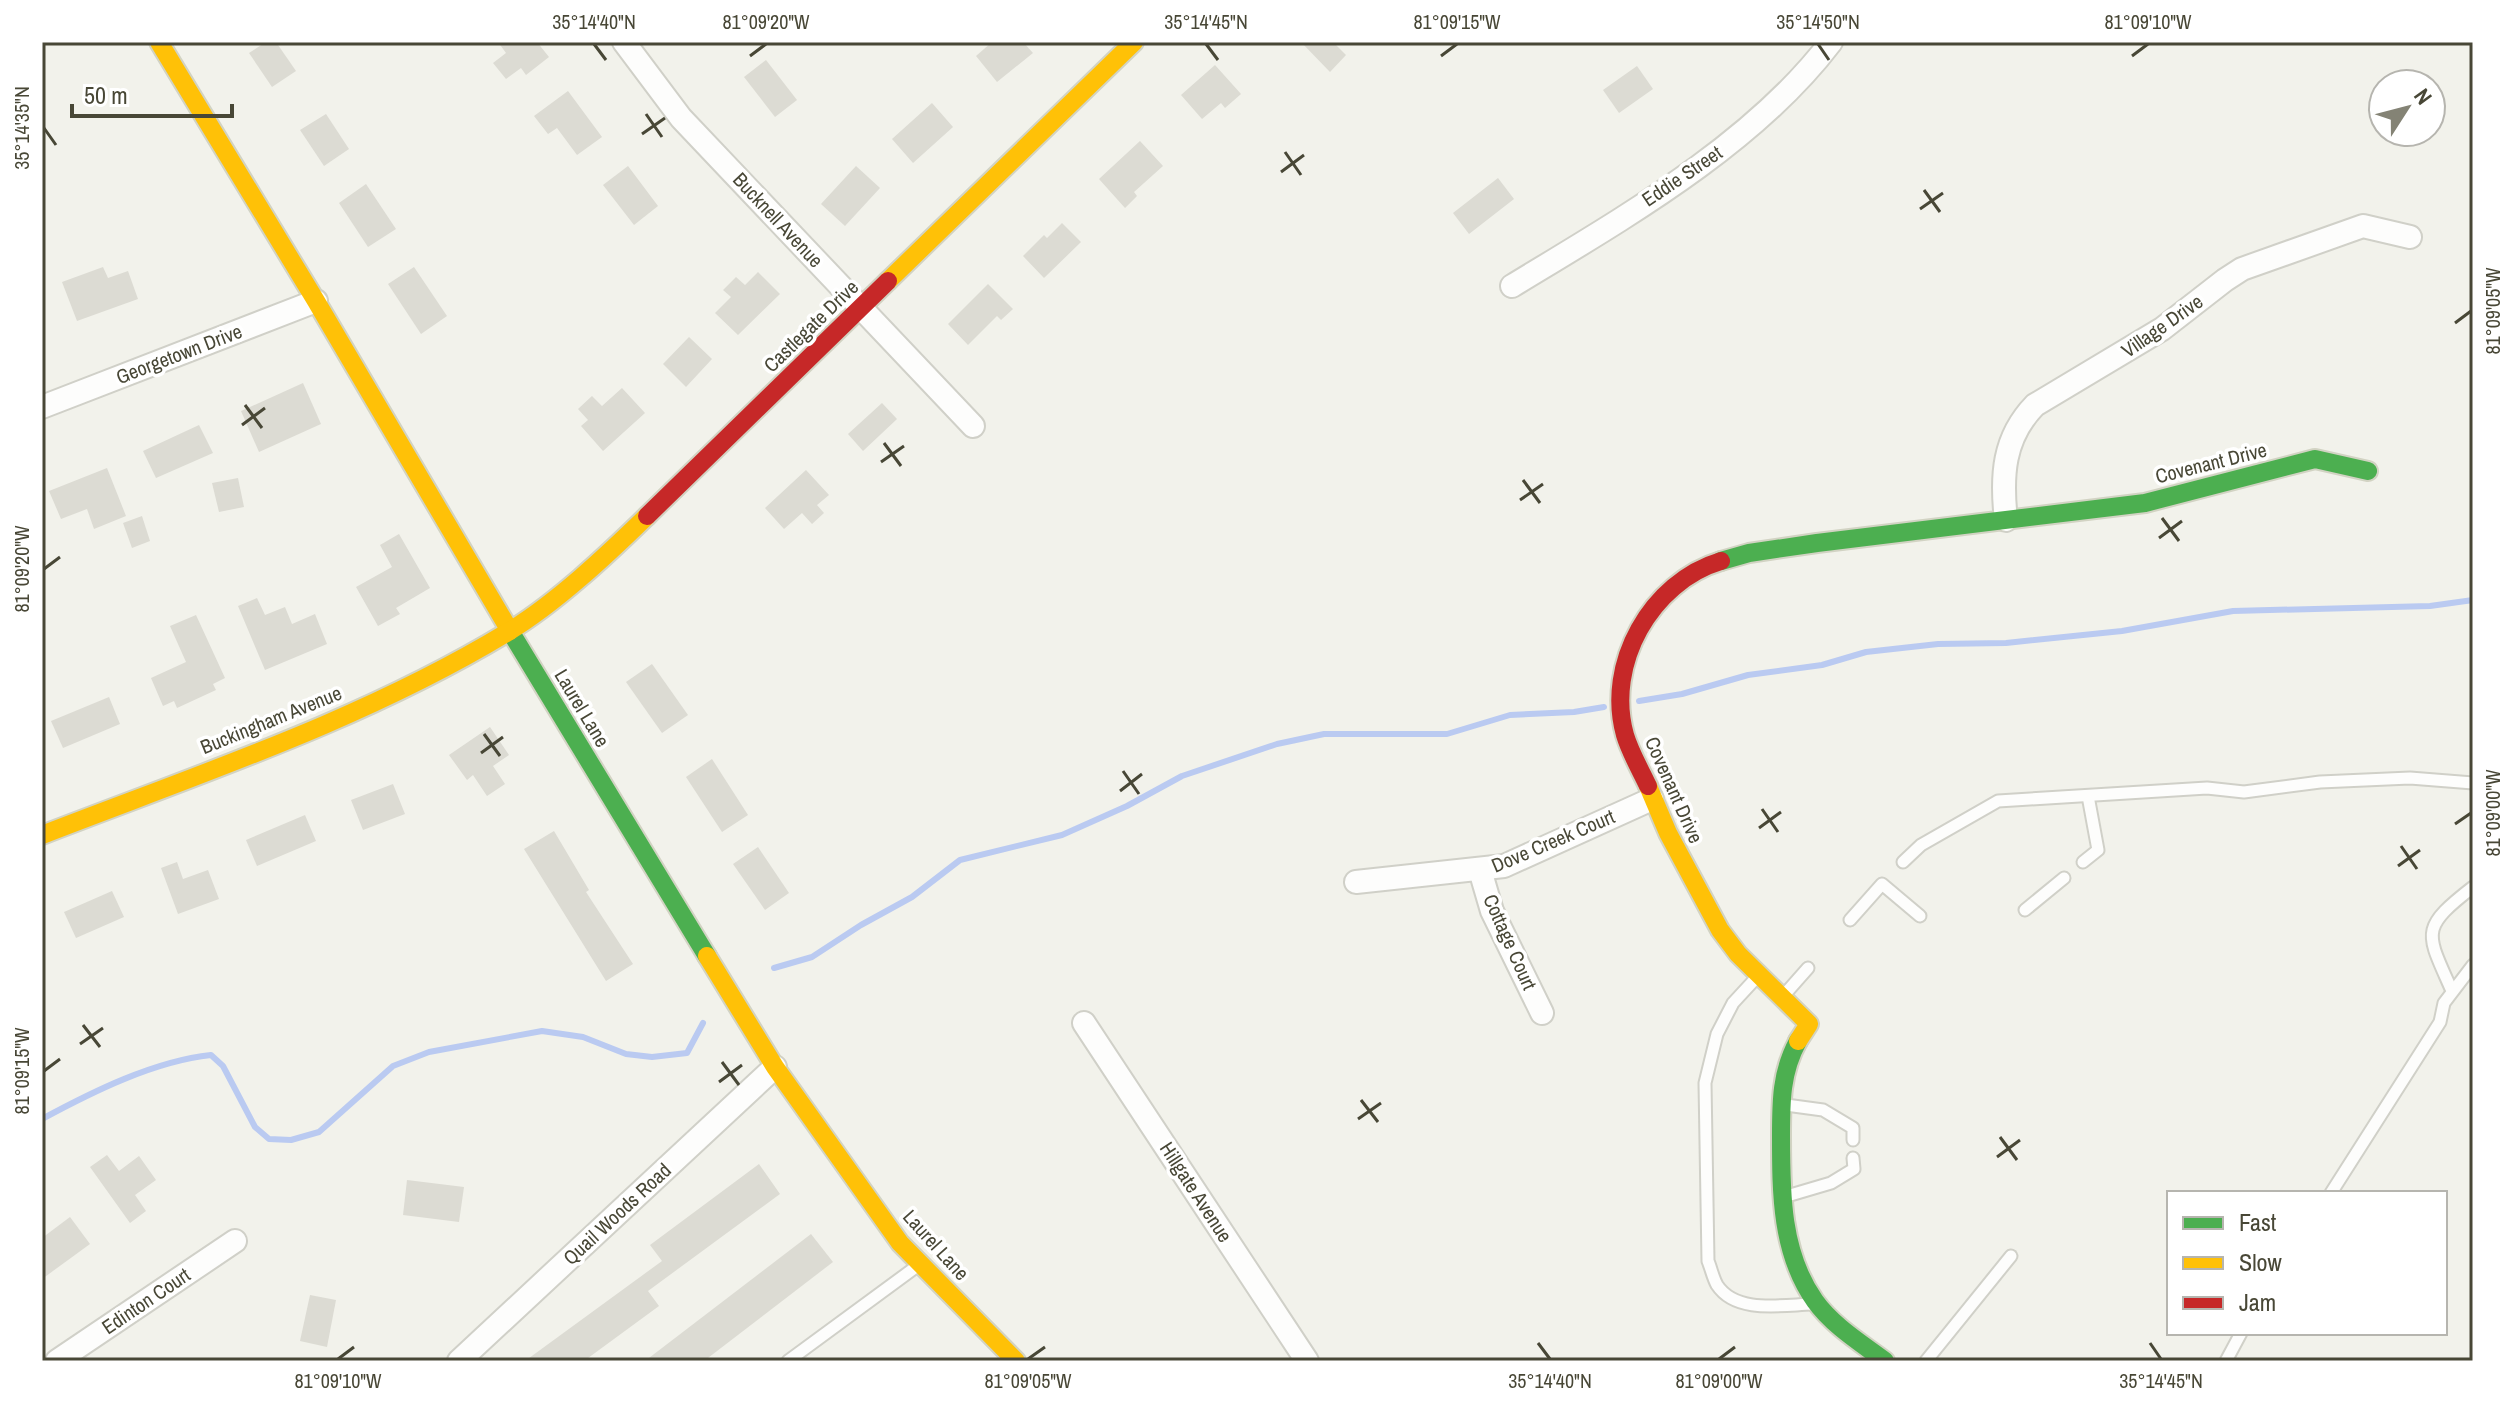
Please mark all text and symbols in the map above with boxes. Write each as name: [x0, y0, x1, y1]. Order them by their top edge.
text: 35°14'40"N: [552, 8, 636, 35]
text: 81°09'20"W: [722, 8, 810, 35]
text: 35°14'45"N: [1164, 8, 1248, 35]
text: 81°09'15"W: [1413, 8, 1501, 35]
text: 35°14'50"N: [1776, 8, 1860, 35]
text: 81°09'10"W: [2104, 8, 2192, 35]
scale bar: [72, 68, 232, 118]
north arrow: [2367, 68, 2447, 148]
text: 50 m: [84, 79, 128, 111]
text: N: [2407, 82, 2439, 110]
text: 35°14'35"N: [8, 86, 35, 170]
street label: Eddie Street: [1636, 139, 1727, 212]
street label: Bucknell Avenue: [727, 166, 829, 273]
text: 81°09'05"W: [2479, 267, 2506, 355]
street label: Castlegate Drive: [757, 274, 864, 378]
street label: Village Drive: [2116, 288, 2208, 363]
street label: Georgetown Drive: [112, 317, 246, 390]
street label: Covenant Drive: [2152, 436, 2269, 489]
text: 81°09'20"W: [8, 525, 35, 613]
street label: Laurel Lane: [549, 664, 616, 752]
street label: Buckingham Avenue: [196, 679, 345, 760]
street label: Covenant Drive: [1639, 732, 1710, 847]
text: 81°09'00"W: [2479, 769, 2506, 857]
street label: Dove Creek Court: [1487, 802, 1619, 879]
street label: Cottage Court: [1477, 890, 1544, 994]
text: 81°09'15"W: [8, 1027, 35, 1115]
street label: Hillgate Avenue: [1154, 1136, 1239, 1247]
street label: Quail Woods Road: [557, 1157, 676, 1271]
legend: [2167, 1191, 2447, 1335]
street label: Laurel Lane: [897, 1203, 975, 1286]
text: Fast: [2239, 1206, 2277, 1238]
text: Slow: [2239, 1246, 2282, 1278]
street label: Edinton Court: [96, 1261, 196, 1340]
text: Jam: [2239, 1286, 2276, 1318]
text: 81°09'10"W: [294, 1367, 382, 1394]
text: 81°09'05"W: [984, 1367, 1072, 1394]
text: 35°14'40"N: [1508, 1367, 1592, 1394]
text: 81°09'00"W: [1675, 1367, 1763, 1394]
text: 35°14'45"N: [2119, 1367, 2203, 1394]

